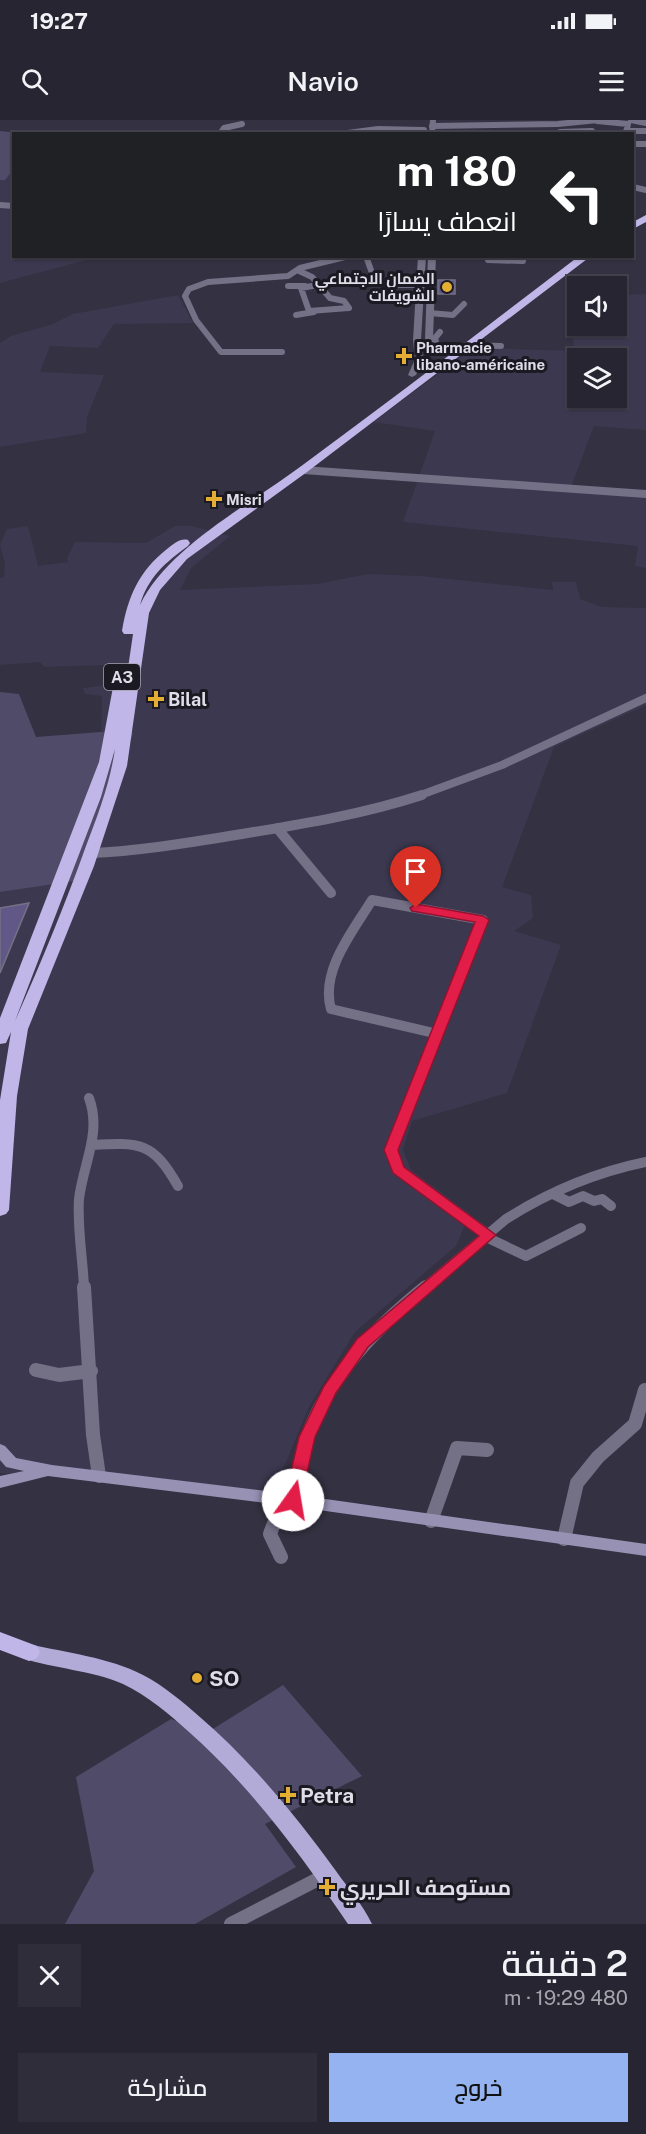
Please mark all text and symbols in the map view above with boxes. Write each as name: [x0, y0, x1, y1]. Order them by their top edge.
text: 19:27: [30, 8, 88, 34]
icon: search: [18, 65, 51, 98]
text: Navio: [287, 65, 359, 97]
icon: menu: [595, 65, 628, 98]
text: 180 m: [397, 146, 517, 195]
icon: left: [538, 156, 616, 234]
text: انعطف يسارًا: [377, 205, 517, 237]
place label: الضمان الاجتماعي الشويفات: [315, 270, 435, 305]
map controls: [567, 276, 627, 408]
button: sound: [567, 276, 627, 336]
marker: الضمان الاجتماعي الشويفات: [440, 280, 454, 294]
place label: Pharmacie libano-américaine: [416, 339, 545, 373]
button: layers: [567, 348, 627, 408]
marker: Pharmacie libano-américaine: [397, 349, 411, 363]
place label: Misri: [226, 491, 262, 508]
marker: Misri: [207, 492, 221, 506]
road number: A3: [104, 664, 140, 690]
place label: Bilal: [168, 689, 207, 710]
marker: Bilal: [149, 692, 163, 706]
pin: [390, 846, 441, 908]
icon: arrive: [399, 855, 432, 888]
position arrow: [261, 1468, 325, 1532]
place label: SO: [209, 1666, 239, 1691]
marker: SO: [190, 1671, 204, 1685]
place label: Petra: [300, 1783, 354, 1808]
marker: Petra: [281, 1788, 295, 1802]
place label: مستوصف الحريري: [340, 1875, 511, 1905]
marker: مستوصف الحريري: [318, 1878, 336, 1896]
text: 2 دقيقة: [501, 1942, 628, 1984]
button: close: [18, 1944, 81, 2007]
text: 480 m · 19:29: [504, 1986, 628, 2010]
button: مشاركة: [18, 2053, 317, 2122]
button: خروج: [329, 2053, 628, 2122]

